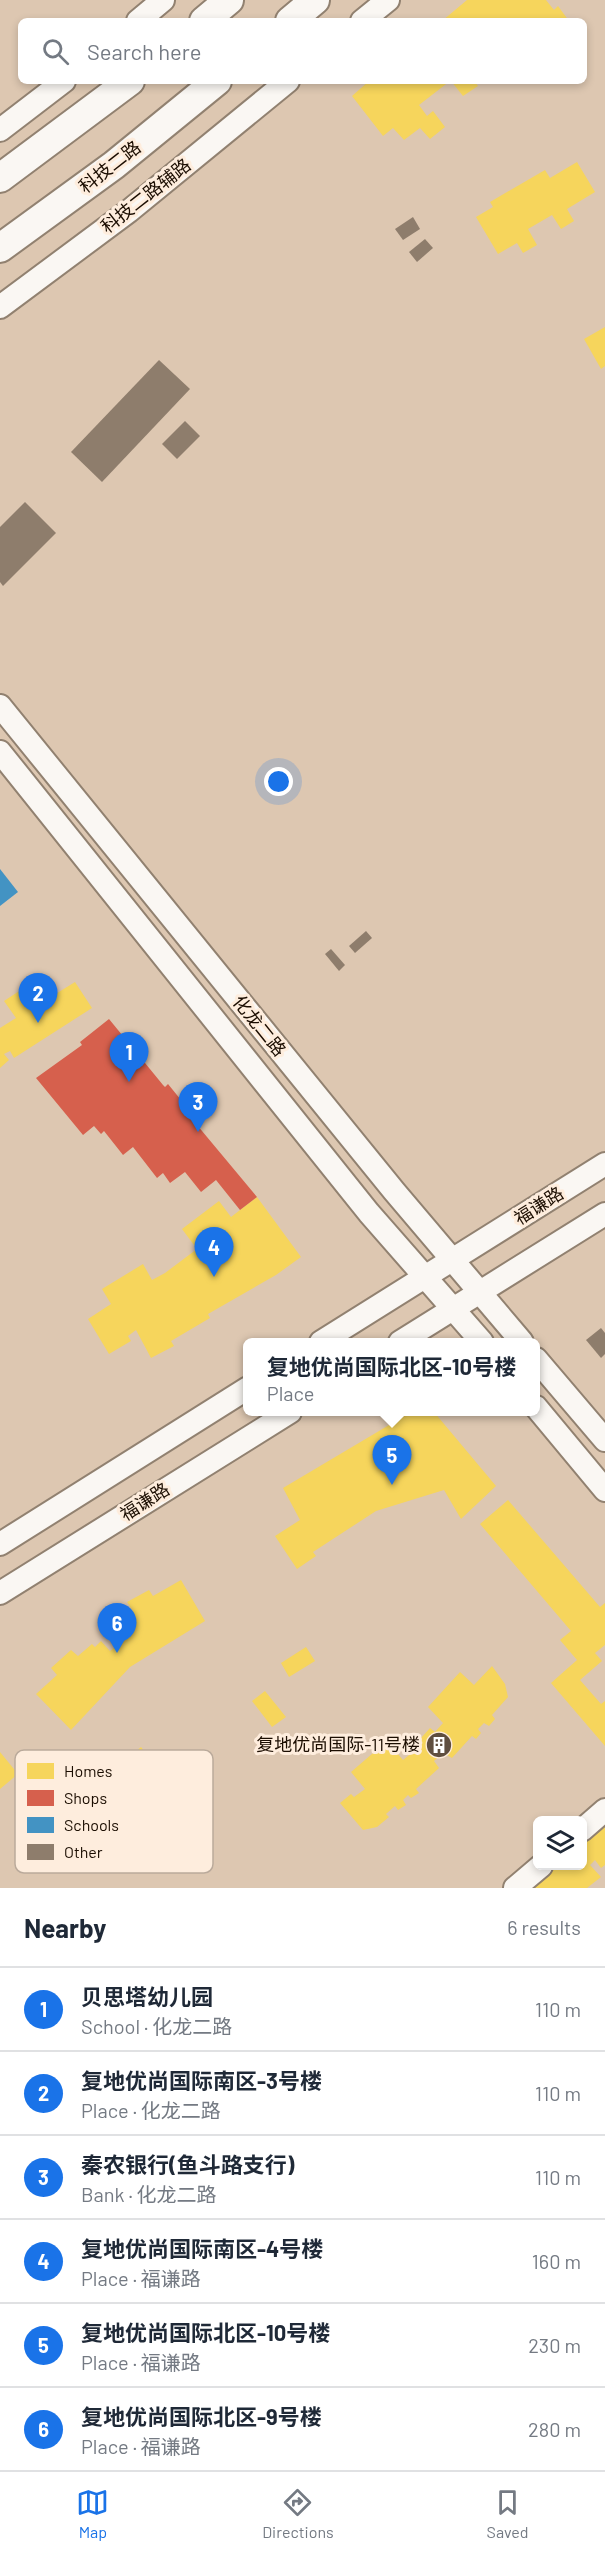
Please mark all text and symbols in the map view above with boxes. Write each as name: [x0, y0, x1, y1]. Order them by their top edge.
search box: [18, 18, 587, 84]
icon: search: [39, 35, 72, 68]
text: Search here: [87, 38, 201, 64]
street label: 科技二路: [74, 135, 145, 197]
street label: 科技二路辅路: [96, 153, 195, 237]
your location: [264, 767, 293, 796]
pin: 2: [18, 974, 57, 1023]
street label: 化龙二路: [229, 990, 291, 1060]
pin: 1: [110, 1032, 148, 1082]
pin: 3: [178, 1082, 218, 1132]
street label: 福谦路: [510, 1182, 567, 1229]
pin: 4: [194, 1228, 234, 1277]
popup: [243, 1338, 540, 1416]
text: 复地优尚国际北区-10号楼: [267, 1353, 516, 1379]
text: Place: [267, 1381, 315, 1405]
pin: 5: [372, 1436, 412, 1485]
street label: 福谦路: [116, 1478, 173, 1525]
pin: 6: [98, 1604, 136, 1653]
building icon: 复地优尚国际-11号楼: [424, 1730, 454, 1760]
place label: 复地优尚国际-11号楼: [256, 1733, 420, 1755]
legend: [15, 1750, 213, 1873]
text: Homes: [64, 1761, 112, 1780]
text: Shops: [64, 1788, 107, 1807]
text: Schools: [64, 1815, 119, 1834]
map controls: [533, 1816, 587, 1870]
button: layers: [533, 1816, 587, 1870]
text: Other: [64, 1842, 103, 1861]
text: Nearby: [24, 1912, 106, 1943]
text: 6 results: [507, 1915, 581, 1939]
text: 贝思塔幼儿园: [81, 1983, 213, 2009]
text: 1: [40, 1997, 47, 2021]
text: 110 m: [535, 1997, 581, 2021]
text: School · 化龙二路: [81, 2014, 232, 2038]
text: 复地优尚国际南区-3号楼: [81, 2067, 322, 2093]
text: 2: [38, 2081, 49, 2105]
text: 110 m: [535, 2081, 581, 2105]
text: Place · 化龙二路: [81, 2098, 221, 2122]
text: 秦农银行(鱼斗路支行): [81, 2151, 294, 2177]
text: 3: [38, 2165, 49, 2189]
text: 110 m: [535, 2165, 581, 2189]
text: Bank · 化龙二路: [81, 2182, 217, 2206]
text: 复地优尚国际南区-4号楼: [81, 2235, 323, 2261]
text: 4: [37, 2249, 50, 2273]
text: 160 m: [532, 2249, 581, 2273]
text: Place · 福谦路: [81, 2266, 201, 2290]
text: 复地优尚国际北区-10号楼: [81, 2319, 330, 2345]
text: 5: [38, 2333, 49, 2357]
text: 230 m: [528, 2333, 581, 2357]
text: Place · 福谦路: [81, 2350, 201, 2374]
text: 复地优尚国际北区-9号楼: [81, 2403, 322, 2429]
text: 6: [38, 2417, 49, 2441]
text: 280 m: [528, 2417, 581, 2441]
text: Place · 福谦路: [81, 2434, 201, 2458]
tab: Map: [76, 2486, 109, 2541]
tab: Directions: [262, 2486, 334, 2541]
tab: Saved: [487, 2486, 529, 2541]

